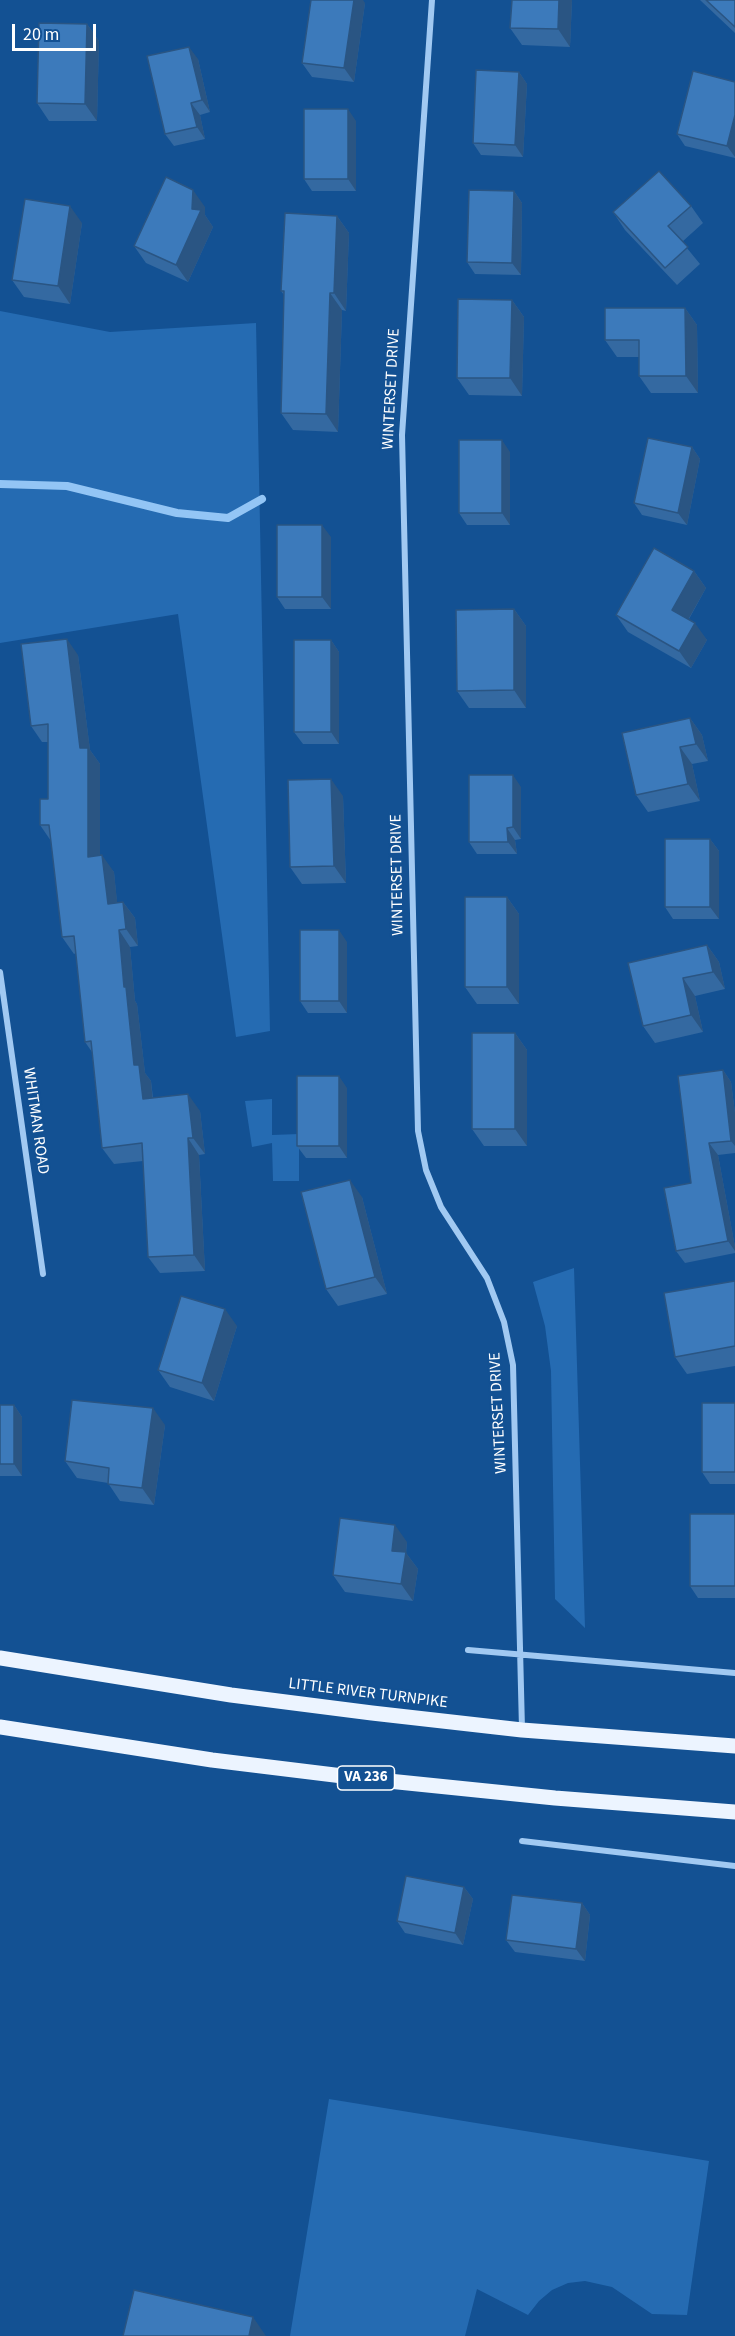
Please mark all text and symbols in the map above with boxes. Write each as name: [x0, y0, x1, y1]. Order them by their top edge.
scale bar: [15, 12, 99, 50]
text: 20 m: [23, 22, 59, 47]
street label: WINTERSET DRIVE: [379, 328, 405, 450]
street label: WINTERSET DRIVE: [387, 814, 409, 936]
street label: WHITMAN ROAD: [18, 1066, 52, 1176]
street label: WINTERSET DRIVE: [486, 1352, 512, 1474]
street label: LITTLE RIVER TURNPIKE: [287, 1675, 449, 1713]
road number: VA 236: [338, 1766, 394, 1790]

